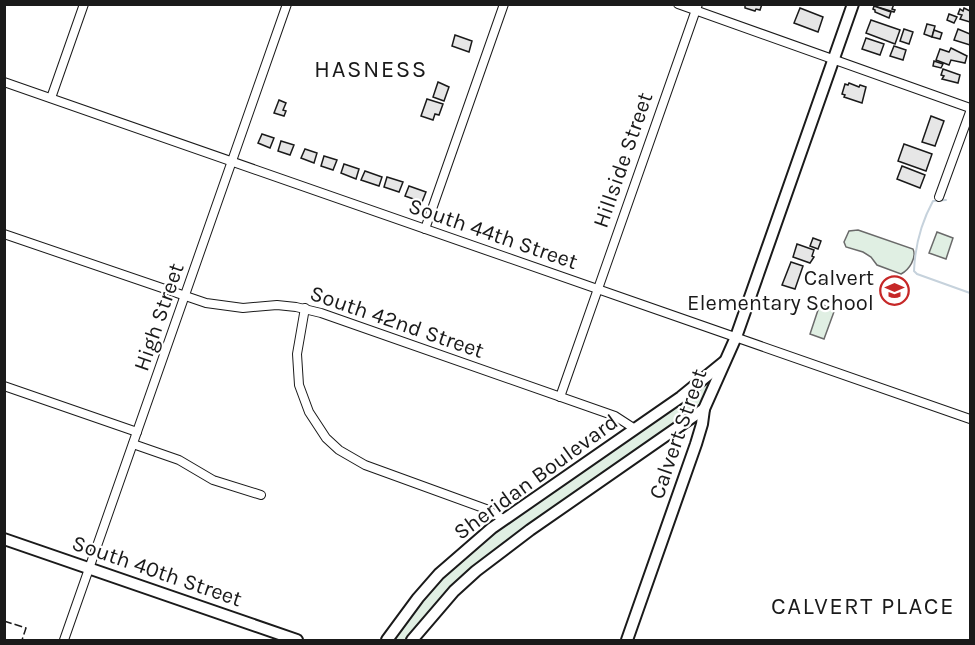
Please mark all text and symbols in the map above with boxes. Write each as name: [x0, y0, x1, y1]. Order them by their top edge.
district label: HASNESS: [314, 55, 428, 83]
street label: Hillside Street: [588, 89, 658, 231]
street label: South 44th Street: [405, 193, 581, 275]
street label: High Street: [128, 260, 190, 374]
place label: Calvert Elementary School: [687, 265, 874, 316]
school or university icon: Calvert Elementary School: [879, 275, 911, 307]
street label: South 42nd Street: [307, 280, 487, 364]
street label: Calvert Street: [644, 365, 712, 503]
street label: Sheridan Boulevard: [449, 409, 623, 545]
street label: South 40th Street: [69, 530, 245, 612]
district label: CALVERT PLACE: [771, 592, 955, 620]

